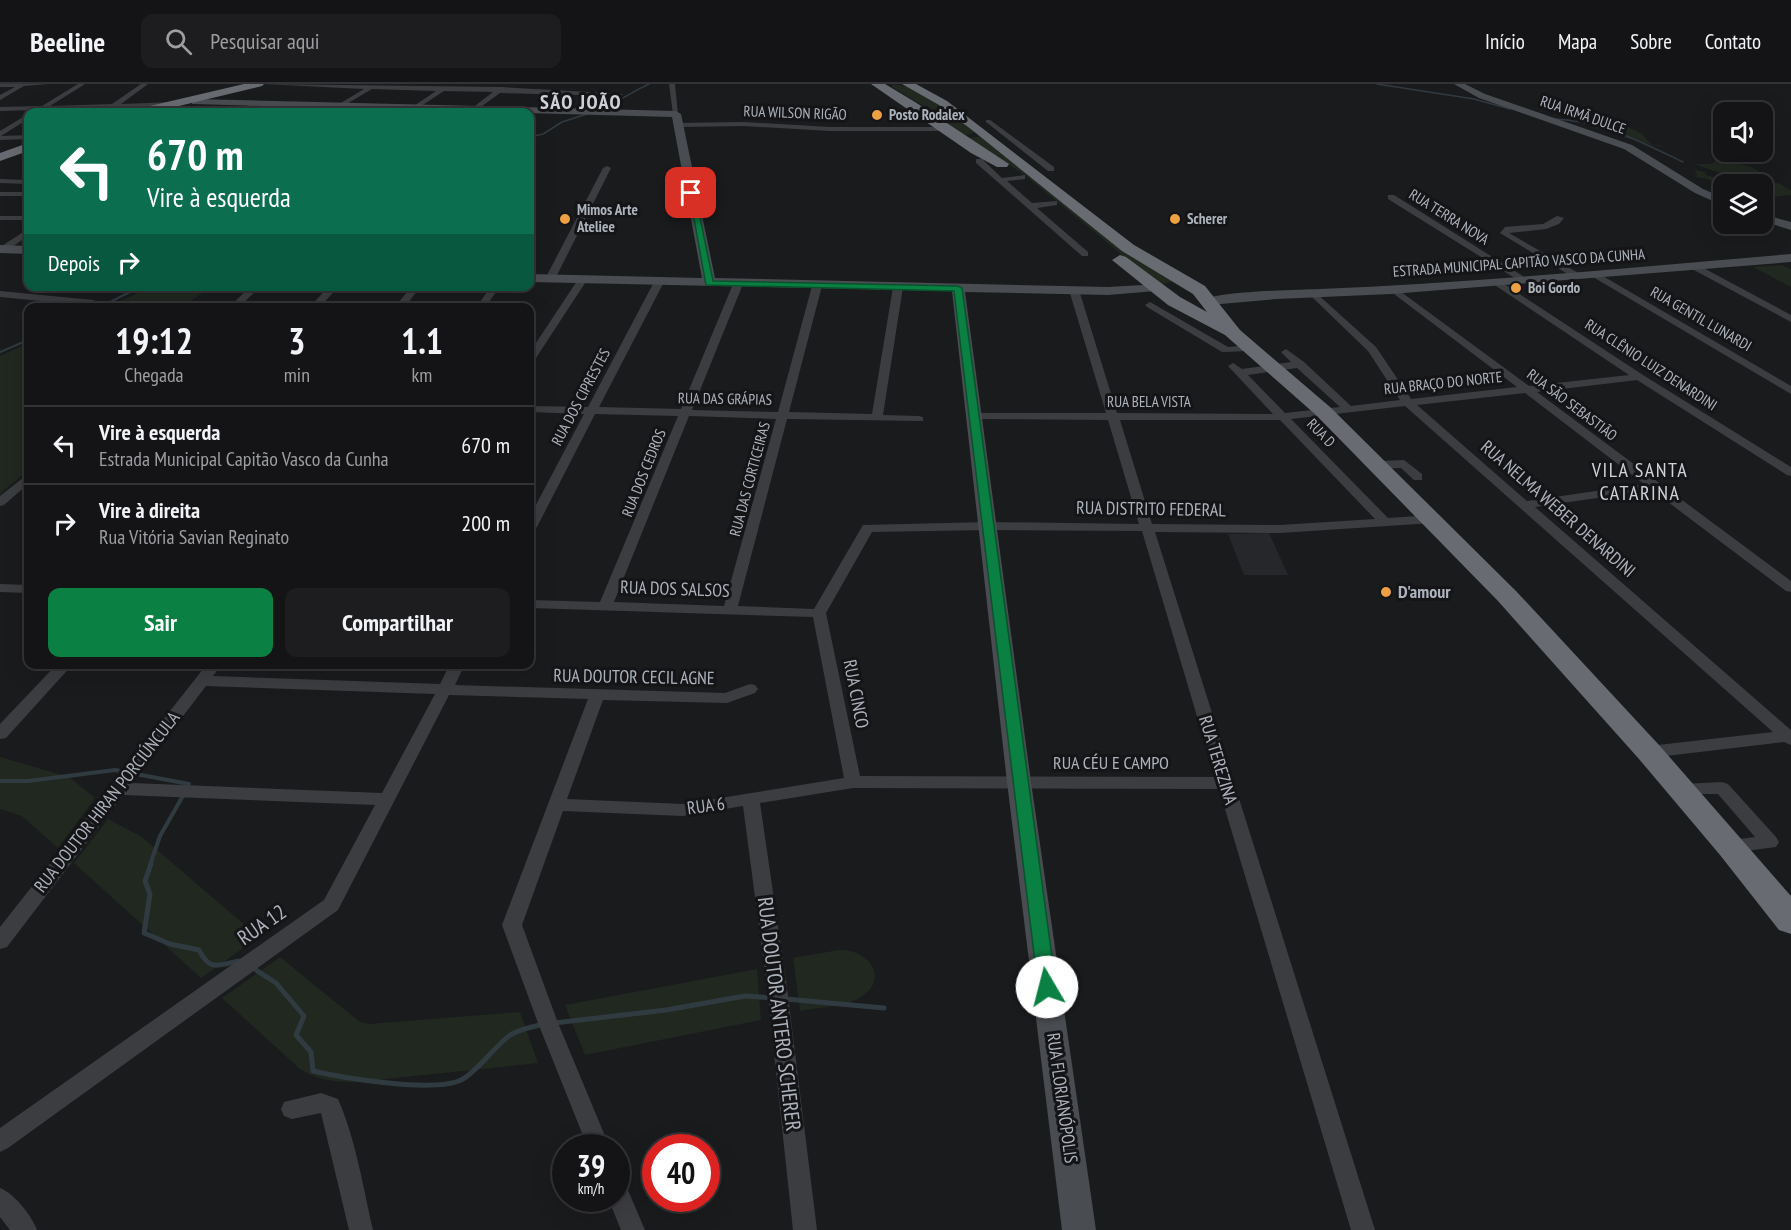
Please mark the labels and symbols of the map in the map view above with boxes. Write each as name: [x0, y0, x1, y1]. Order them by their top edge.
district label: SÃO JOÃO: [540, 89, 622, 115]
street label: RUA IRMÃ DULCE: [1538, 91, 1628, 138]
street label: RUA WILSON RIGÃO: [743, 101, 847, 124]
place label: Posto Rodalex: [889, 105, 965, 124]
marker: Posto Rodalex: [870, 108, 884, 122]
pin: [665, 167, 716, 218]
street label: RUA TERRA NOVA: [1406, 184, 1494, 249]
place label: Mimos Arte Ateliee: [576, 200, 638, 236]
place label: Scherer: [1187, 209, 1228, 228]
marker: Mimos Arte Ateliee: [558, 212, 572, 226]
marker: Scherer: [1168, 212, 1182, 226]
street label: ESTRADA MUNICIPAL CAPITÃO VASCO DA CUNHA: [1392, 244, 1647, 281]
place label: Boi Gordo: [1528, 278, 1581, 297]
marker: Boi Gordo: [1509, 281, 1523, 295]
street label: RUA GENTIL LUNARDI: [1647, 282, 1755, 355]
street label: RUA CLÊNIO LUIZ DENARDINI: [1582, 315, 1721, 414]
street label: RUA DOS CIPRESTES: [547, 345, 614, 449]
street label: RUA SÃO SEBASTIÃO: [1523, 364, 1621, 445]
street label: RUA BRAÇO DO NORTE: [1383, 367, 1503, 398]
street label: RUA DAS GRÁPIAS: [678, 388, 772, 409]
street label: RUA BELA VISTA: [1107, 392, 1192, 411]
street label: RUA D: [1303, 414, 1340, 451]
street label: RUA DAS CORTICEIRAS: [725, 420, 774, 538]
street label: RUA DOS CEDROS: [617, 426, 670, 520]
street label: RUA NELMA WEBER DENARDINI: [1476, 435, 1640, 582]
district label: VILA SANTA CATARINA: [1591, 457, 1688, 506]
street label: RUA DISTRITO FEDERAL: [1076, 496, 1227, 521]
street label: RUA DOS SALSOS: [620, 575, 730, 602]
place label: D'amour: [1398, 580, 1451, 603]
marker: D'amour: [1379, 585, 1393, 599]
street label: RUA CINCO: [839, 658, 874, 730]
street label: RUA DOUTOR CECIL AGNE: [553, 664, 715, 689]
street label: RUA DOUTOR HIRAN PORCIÚNCULA: [29, 706, 185, 897]
street label: RUA TEREZINA: [1194, 713, 1243, 808]
street label: RUA CÉU E CAMPO: [1053, 751, 1169, 774]
street label: RUA 6: [686, 791, 726, 820]
street label: RUA DOUTOR ANTERO SCHERER: [752, 895, 807, 1132]
street label: RUA 12: [232, 898, 291, 951]
position arrow: [1015, 955, 1079, 1019]
street label: RUA FLORIANÓPOLIS: [1042, 1031, 1083, 1165]
speed limit sign: 40: [642, 1134, 720, 1212]

